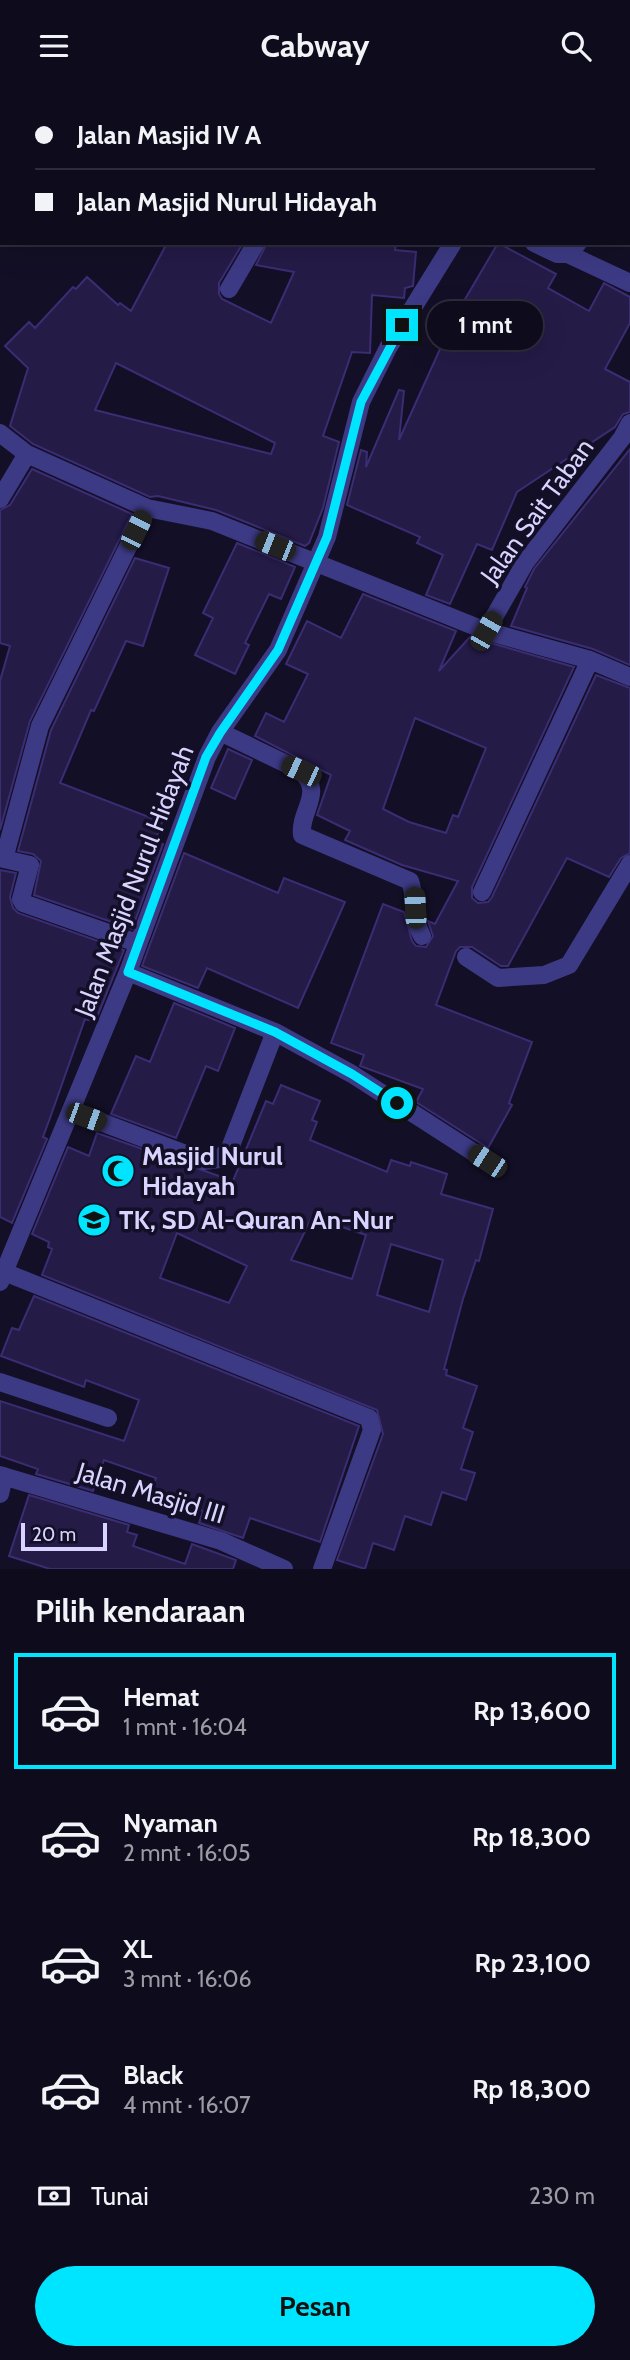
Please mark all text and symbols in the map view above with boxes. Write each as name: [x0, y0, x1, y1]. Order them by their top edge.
text: Cabway: [260, 26, 370, 65]
icon: menu: [35, 27, 73, 65]
icon: search: [557, 27, 595, 65]
text: Jalan Masjid IV A: [77, 119, 261, 151]
text: Jalan Masjid Nurul Hidayah: [77, 186, 377, 218]
callout: 1 mnt: [426, 301, 542, 349]
route end: [386, 309, 418, 341]
text: 1 mnt: [458, 311, 512, 339]
street label: Jalan Sait Taban: [473, 432, 600, 591]
car: [118, 507, 155, 553]
car: [252, 528, 299, 564]
car: [467, 608, 506, 654]
street label: Jalan Masjid Nurul Hidayah: [67, 741, 201, 1022]
car: [278, 753, 325, 789]
car: [404, 886, 427, 930]
route start: [381, 1087, 413, 1119]
car: [63, 1100, 110, 1134]
place label: Masjid Nurul Hidayah: [142, 1140, 283, 1202]
car: [464, 1141, 511, 1181]
mosque icon: Masjid Nurul Hidayah: [99, 1152, 137, 1190]
school or university icon: TK, SD Al-Quran An-Nur: [75, 1201, 113, 1239]
place label: TK, SD Al-Quran An-Nur: [119, 1204, 393, 1236]
street label: Jalan Masjid III: [72, 1455, 229, 1531]
scale bar: [21, 1520, 107, 1552]
text: 20 m: [32, 1523, 76, 1546]
text: Pilih kendaraan: [35, 1591, 246, 1630]
icon: car: [39, 1680, 102, 1743]
text: Hemat: [123, 1681, 199, 1713]
text: Rp 13,600: [473, 1695, 591, 1727]
text: 1 mnt · 16:04: [123, 1713, 247, 1741]
icon: car: [39, 1806, 102, 1869]
text: Nyaman: [123, 1807, 218, 1839]
text: Rp 18,300: [472, 1821, 591, 1853]
text: 2 mnt · 16:05: [123, 1839, 251, 1867]
icon: car: [39, 1932, 102, 1995]
text: XL: [123, 1933, 152, 1965]
text: Rp 23,100: [475, 1947, 591, 1979]
text: 3 mnt · 16:06: [123, 1965, 252, 1993]
icon: car: [39, 2058, 102, 2121]
text: Black: [123, 2059, 183, 2091]
text: Rp 18,300: [472, 2073, 591, 2105]
text: 4 mnt · 16:07: [123, 2091, 251, 2119]
icon: cash: [35, 2177, 73, 2215]
text: Tunai: [91, 2180, 149, 2212]
text: 230 m: [529, 2182, 595, 2210]
button: Pesan: [35, 2266, 595, 2346]

